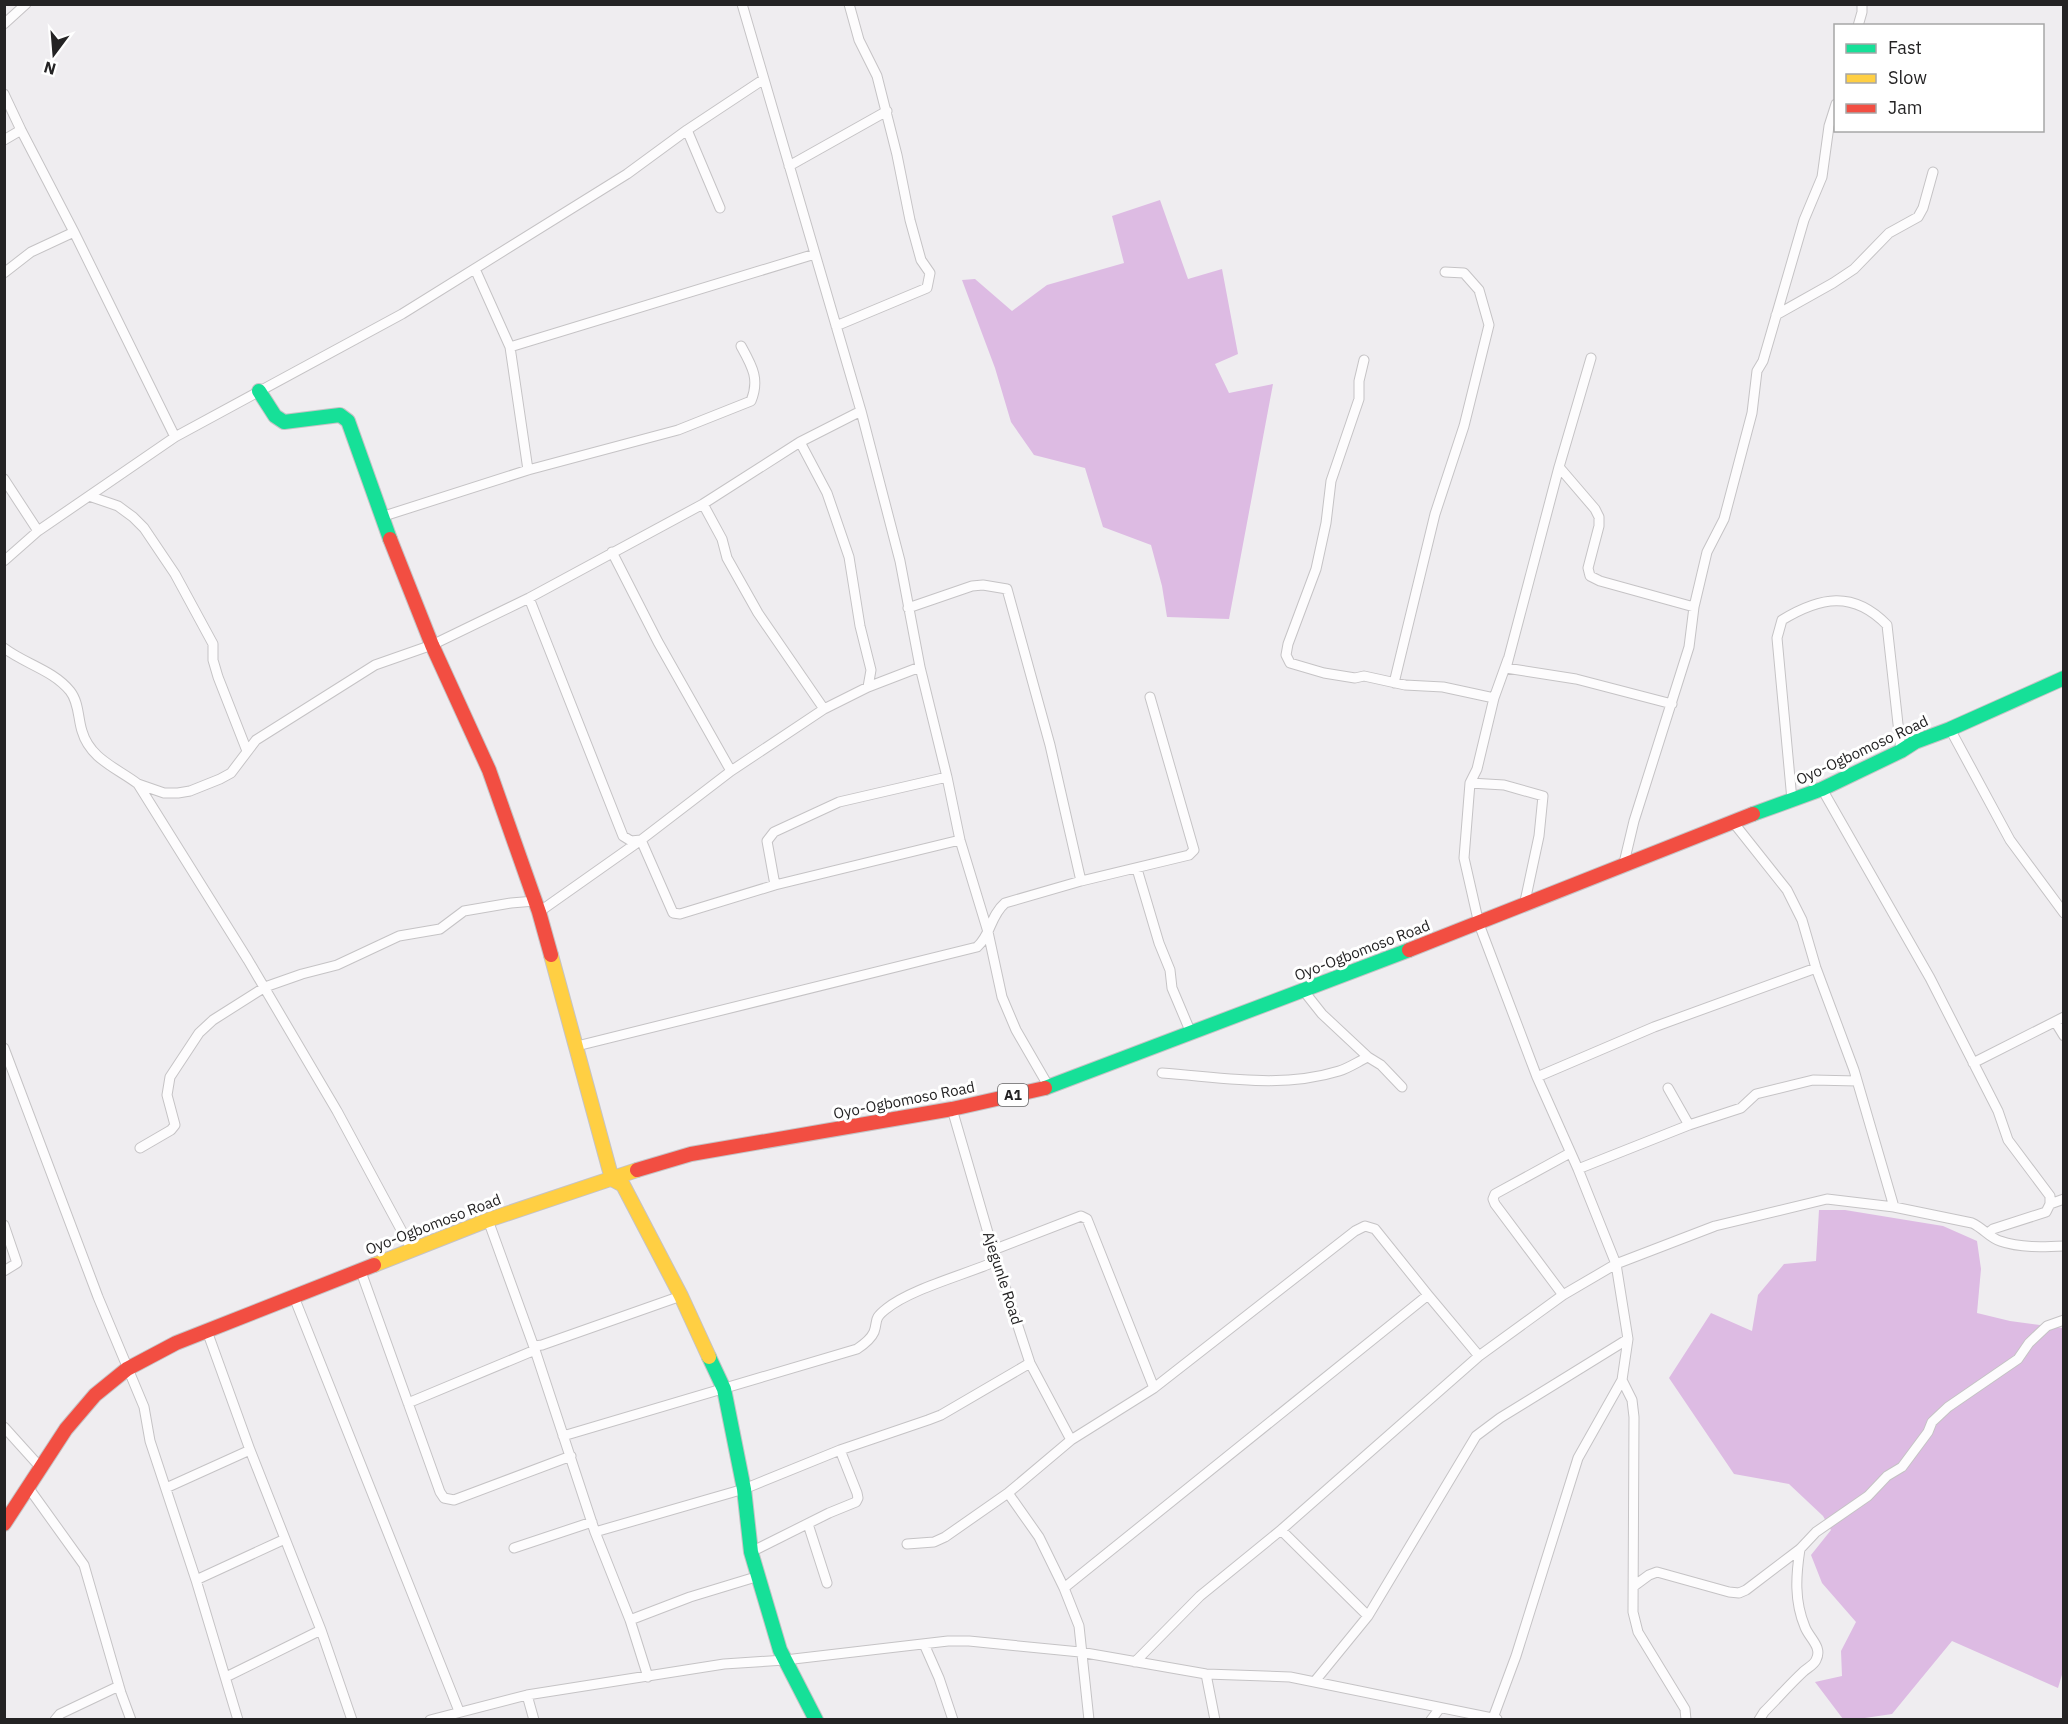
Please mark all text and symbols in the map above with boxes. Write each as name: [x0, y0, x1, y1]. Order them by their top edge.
north arrow: [24, 24, 84, 84]
legend: [1834, 24, 2044, 132]
text: Fast: [1888, 36, 1922, 59]
text: N: [42, 57, 58, 80]
text: Slow: [1888, 66, 1927, 89]
text: Jam: [1888, 96, 1923, 119]
street label: Oyo-Ogbomoso Road: [1793, 711, 1931, 789]
street label: Oyo-Ogbomoso Road: [1292, 915, 1432, 985]
street label: Oyo-Ogbomoso Road: [832, 1077, 976, 1123]
road number: A1: [998, 1084, 1028, 1106]
street label: Oyo-Ogbomoso Road: [363, 1189, 503, 1259]
street label: Ajegunle Road: [979, 1229, 1027, 1327]

